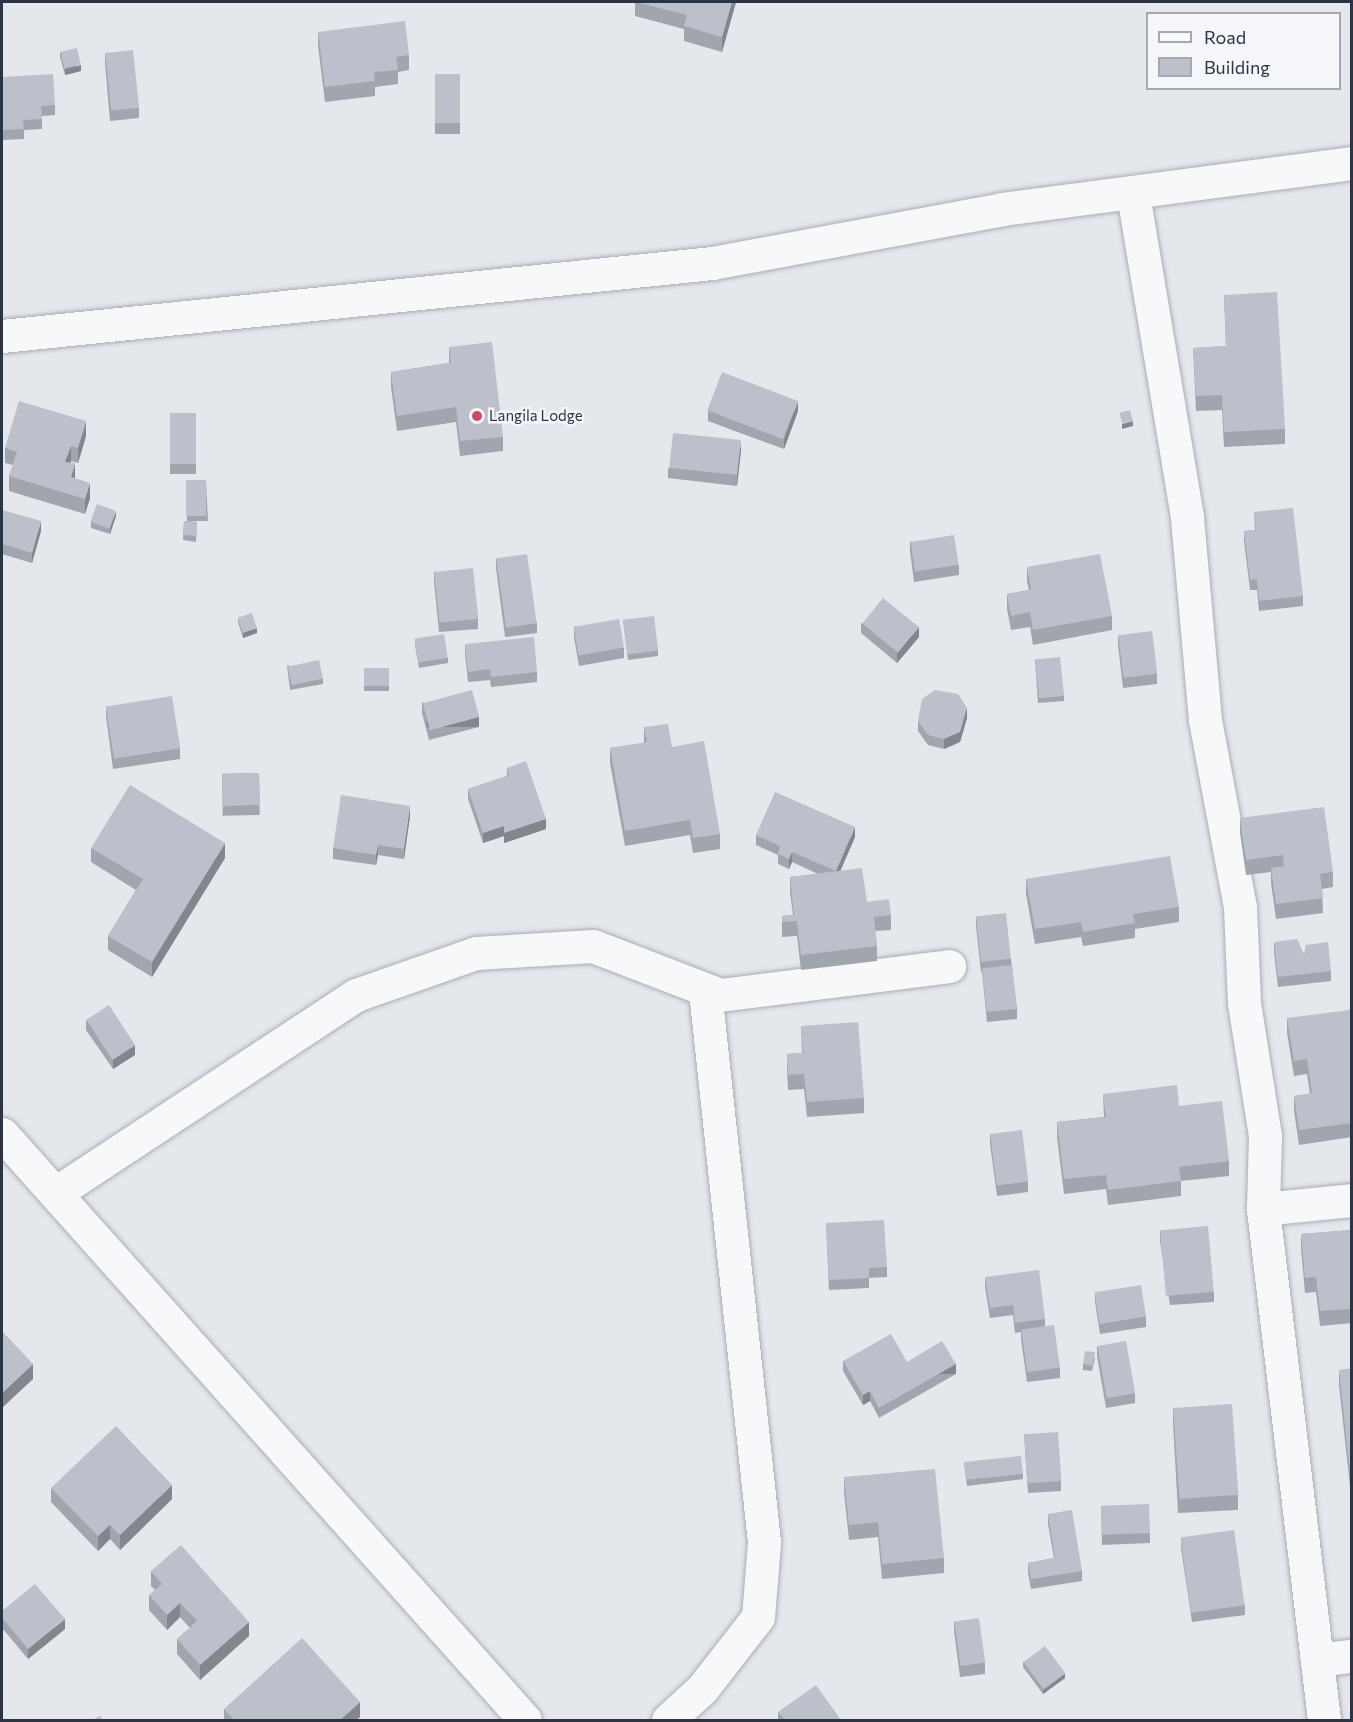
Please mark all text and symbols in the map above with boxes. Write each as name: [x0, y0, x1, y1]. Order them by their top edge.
legend: [1146, 12, 1341, 90]
text: Road: [1204, 26, 1246, 48]
text: Building: [1204, 56, 1270, 78]
place label: Langila Lodge: [489, 407, 583, 425]
marker: Langila Lodge: [470, 409, 484, 423]

